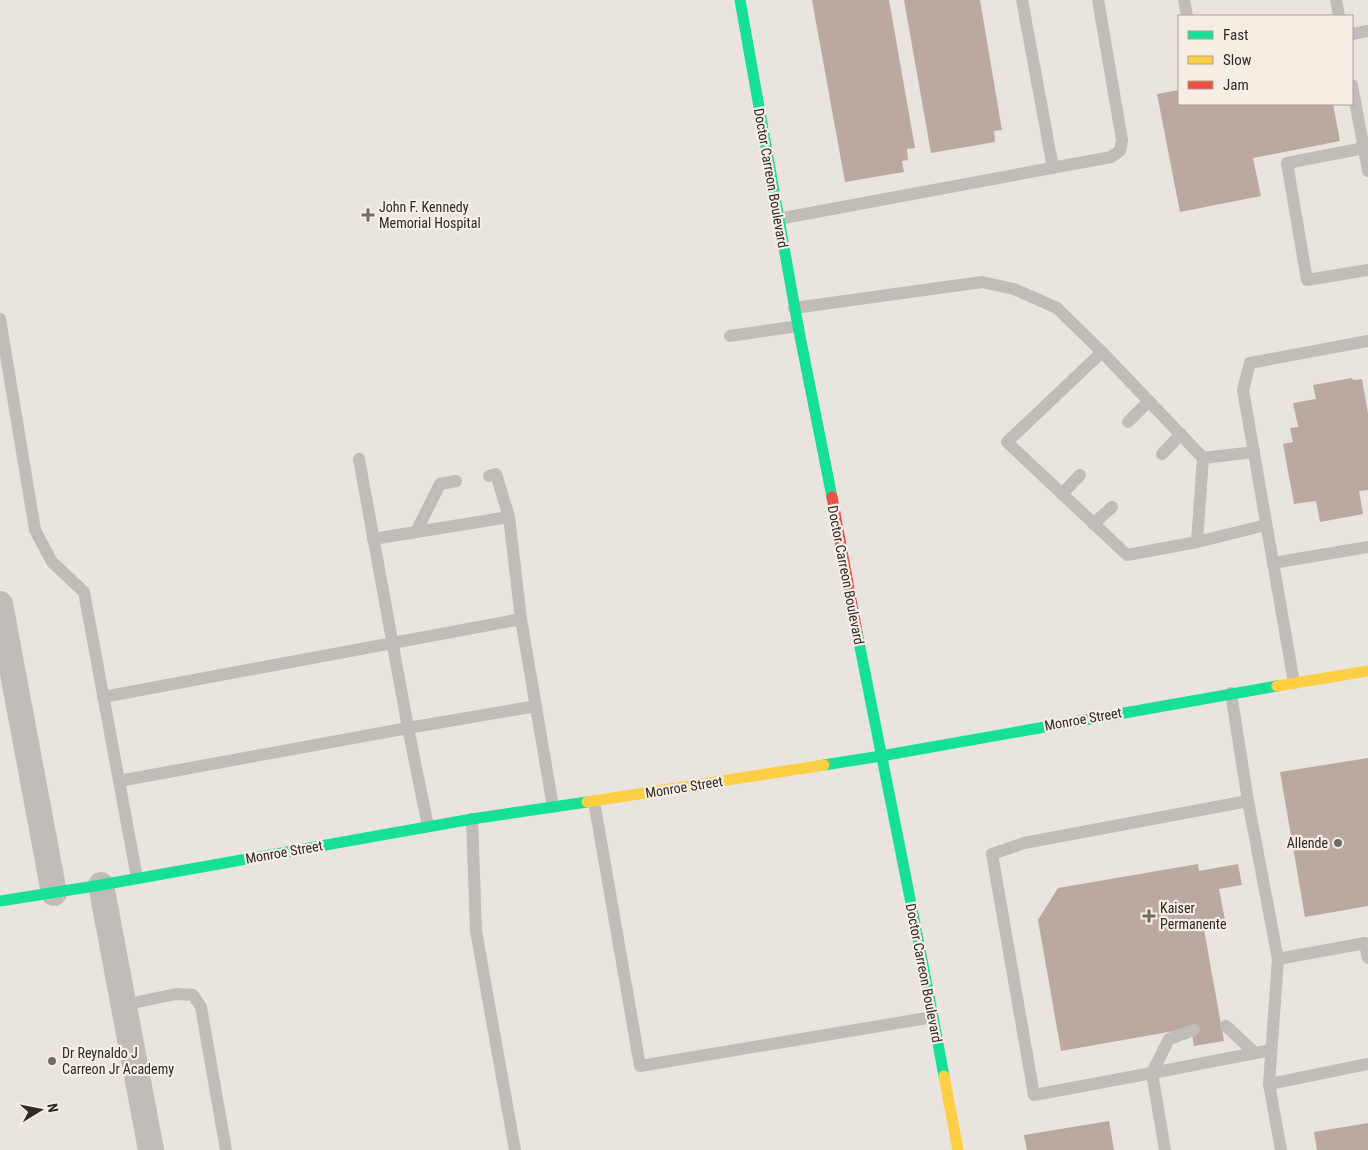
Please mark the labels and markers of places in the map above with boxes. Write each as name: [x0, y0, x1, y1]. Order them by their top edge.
place label: John F. Kennedy Memorial Hospital: [379, 199, 481, 231]
marker: John F. Kennedy Memorial Hospital: [361, 208, 375, 222]
place label: Allende: [1287, 835, 1328, 851]
marker: Allende: [1332, 837, 1344, 849]
place label: Kaiser Permanente: [1160, 900, 1227, 932]
marker: Kaiser Permanente: [1142, 909, 1156, 923]
place label: Dr Reynaldo J Carreon Jr Academy: [62, 1045, 174, 1077]
marker: Dr Reynaldo J Carreon Jr Academy: [46, 1055, 58, 1067]

